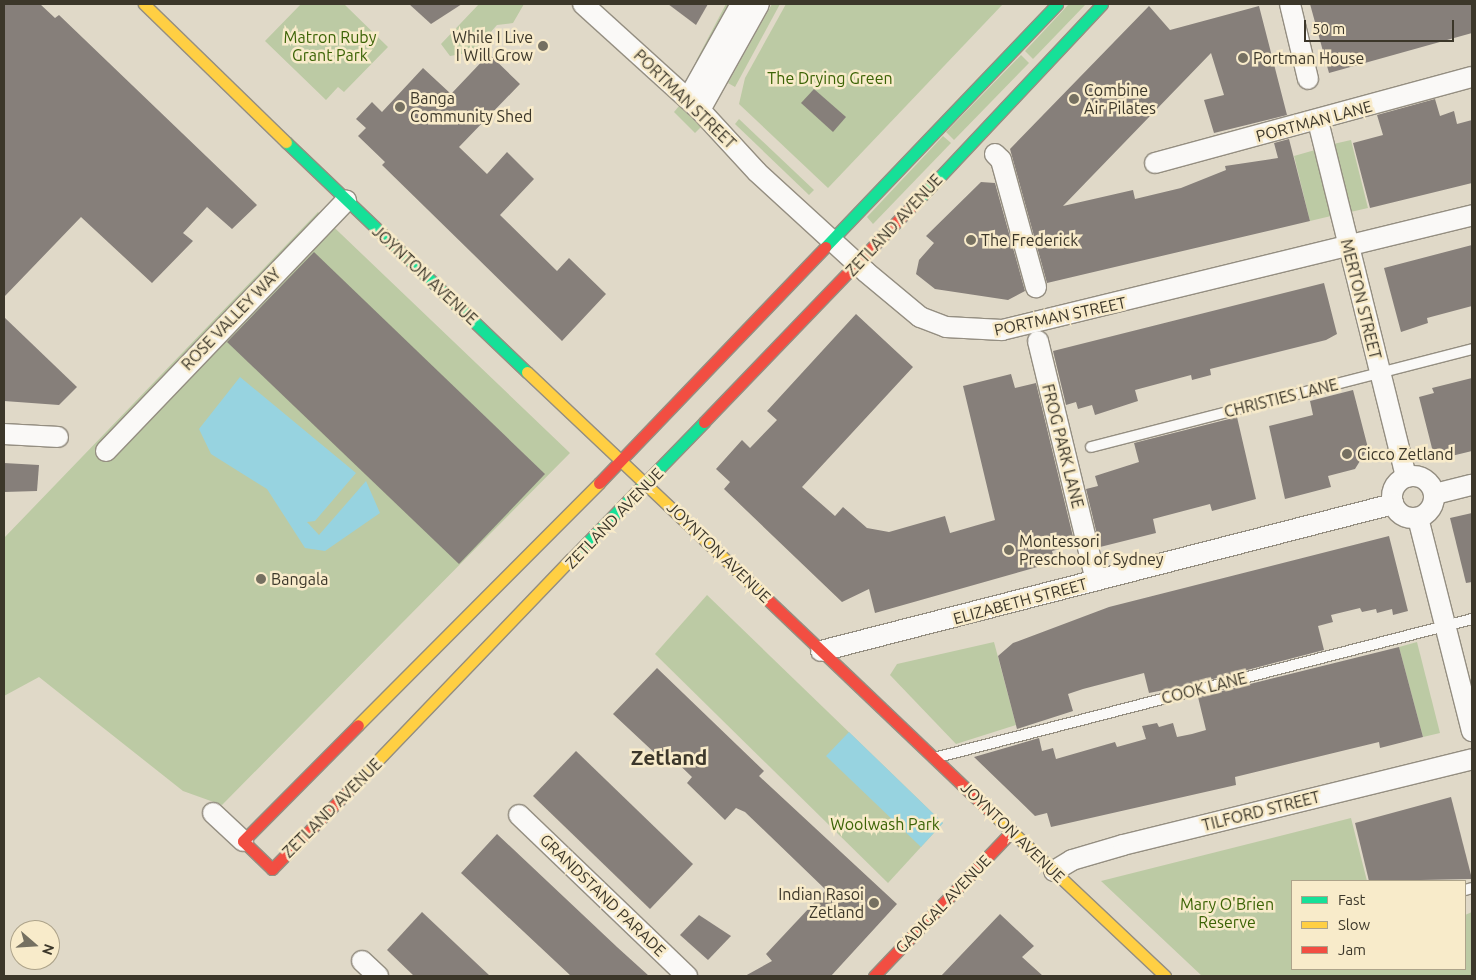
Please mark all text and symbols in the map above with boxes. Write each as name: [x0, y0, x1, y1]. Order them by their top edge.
scale bar: [1306, 10, 1456, 42]
text: 50 m: [1312, 20, 1345, 37]
park label: Matron Ruby Grant Park: [284, 27, 376, 65]
place label: While I Live I Will Grow: [452, 27, 533, 65]
marker: While I Live I Will Grow: [537, 40, 549, 52]
street label: PORTMAN STREET: [630, 45, 740, 153]
place label: Portman House: [1253, 48, 1364, 68]
marker: Portman House: [1237, 52, 1249, 64]
park label: The Drying Green: [767, 68, 893, 88]
place label: Combine Air Pilates: [1084, 80, 1156, 118]
place label: Banga Community Shed: [410, 88, 532, 126]
marker: Combine Air Pilates: [1068, 93, 1080, 105]
street label: PORTMAN LANE: [1254, 96, 1374, 146]
marker: Banga Community Shed: [394, 101, 406, 113]
street label: ZETLAND AVENUE: [842, 170, 946, 280]
street label: JOYNTON AVENUE: [368, 221, 482, 329]
place label: The Frederick: [981, 230, 1078, 250]
marker: The Frederick: [965, 234, 977, 246]
street label: MERTON STREET: [1337, 237, 1385, 361]
street label: ROSE VALLEY WAY: [177, 264, 285, 374]
street label: PORTMAN STREET: [992, 293, 1128, 339]
street label: CHRISTIES LANE: [1222, 375, 1340, 421]
street label: FROG PARK LANE: [1038, 382, 1088, 510]
place label: Cicco Zetland: [1357, 444, 1454, 464]
marker: Cicco Zetland: [1341, 448, 1353, 460]
street label: ZETLAND AVENUE: [561, 464, 667, 572]
street label: JOYNTON AVENUE: [663, 498, 775, 606]
place label: Montessori Preschool of Sydney: [1019, 531, 1164, 569]
marker: Montessori Preschool of Sydney: [1003, 544, 1015, 556]
place label: Bangala: [271, 569, 328, 589]
marker: Bangala: [255, 573, 267, 585]
street label: ELIZABETH STREET: [951, 574, 1089, 628]
street label: COOK LANE: [1159, 668, 1249, 708]
district label: Zetland: [631, 744, 707, 770]
street label: ZETLAND AVENUE: [278, 754, 386, 862]
street label: JOYNTON AVENUE: [957, 778, 1069, 886]
street label: TILFORD STREET: [1200, 787, 1322, 835]
park label: Woolwash Park: [830, 814, 940, 834]
street label: GRANDSTAND PARADE: [536, 830, 670, 960]
street label: GADIGAL AVENUE: [891, 851, 995, 957]
legend: [1291, 880, 1466, 970]
place label: Indian Rasoi Zetland: [778, 884, 864, 922]
text: Fast: [1338, 891, 1365, 908]
park label: Mary O'Brien Reserve: [1180, 894, 1274, 932]
marker: Indian Rasoi Zetland: [868, 897, 880, 909]
text: Slow: [1338, 916, 1370, 933]
north arrow: [10, 920, 60, 970]
text: Jam: [1338, 941, 1366, 958]
text: N: [39, 942, 58, 957]

